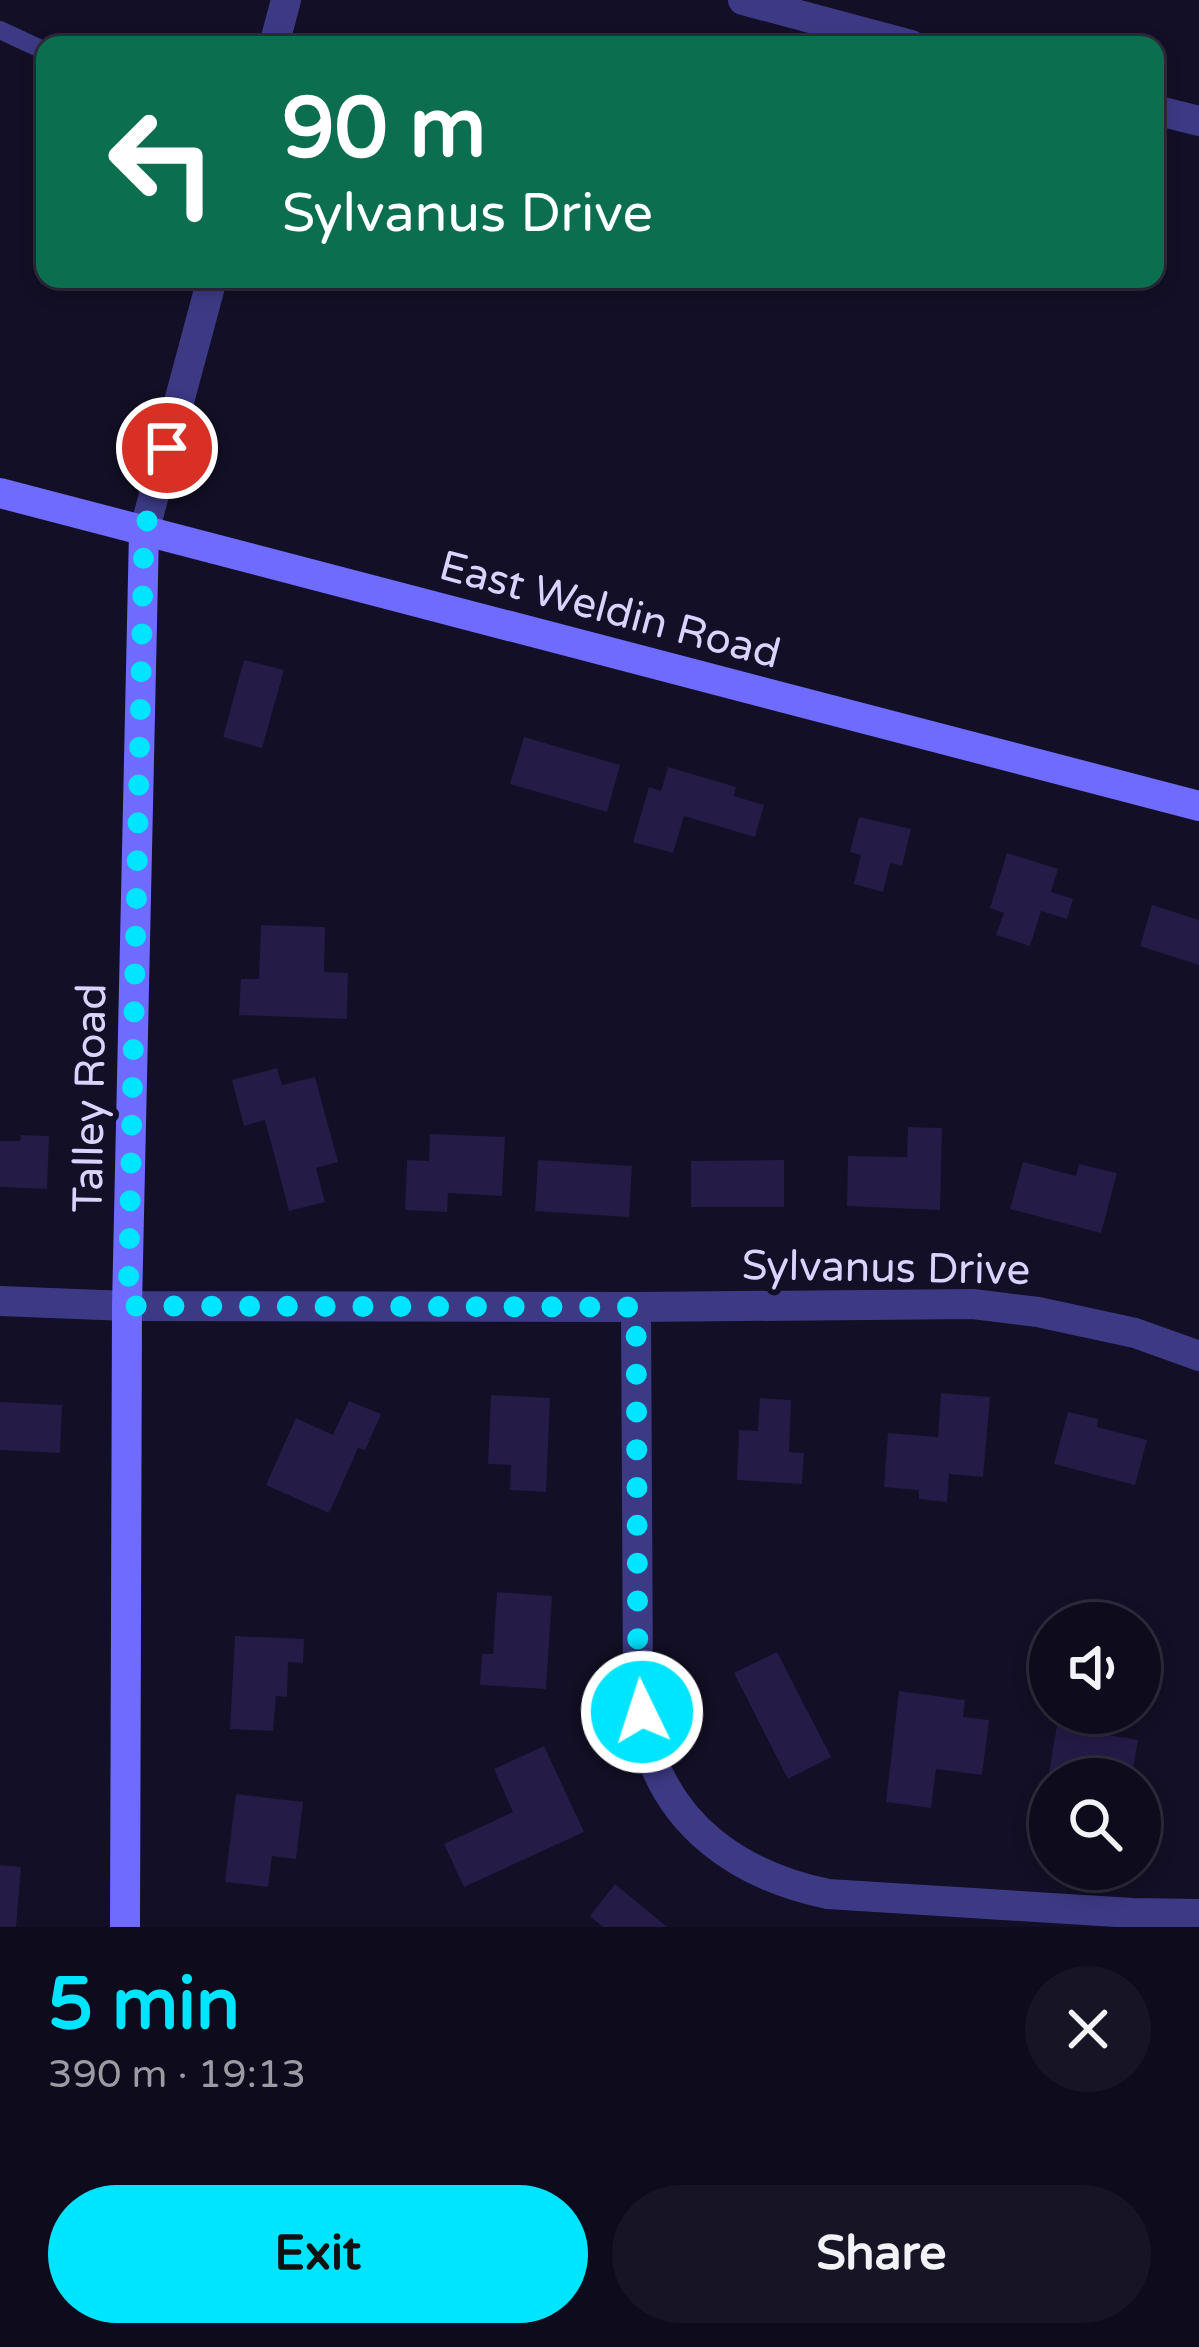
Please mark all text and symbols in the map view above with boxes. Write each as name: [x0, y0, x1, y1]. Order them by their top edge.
text: 90 m: [282, 79, 486, 180]
icon: left: [84, 84, 240, 240]
text: Sylvanus Drive: [282, 181, 653, 246]
pin: [116, 397, 218, 499]
icon: arrive: [134, 415, 200, 481]
street label: East Weldin Road: [434, 540, 786, 680]
street label: Talley Road: [63, 983, 117, 1213]
street label: Sylvanus Drive: [741, 1240, 1031, 1296]
map controls: [1029, 1602, 1161, 1890]
button: sound: [1029, 1602, 1161, 1734]
position arrow: [579, 1649, 705, 1775]
button: search: [1029, 1758, 1161, 1890]
text: 5 min: [48, 1962, 240, 2049]
button: close: [1025, 1966, 1151, 2092]
text: 390 m · 19:13: [48, 2051, 306, 2098]
button: Exit: [48, 2185, 588, 2323]
button: Share: [612, 2185, 1151, 2323]

